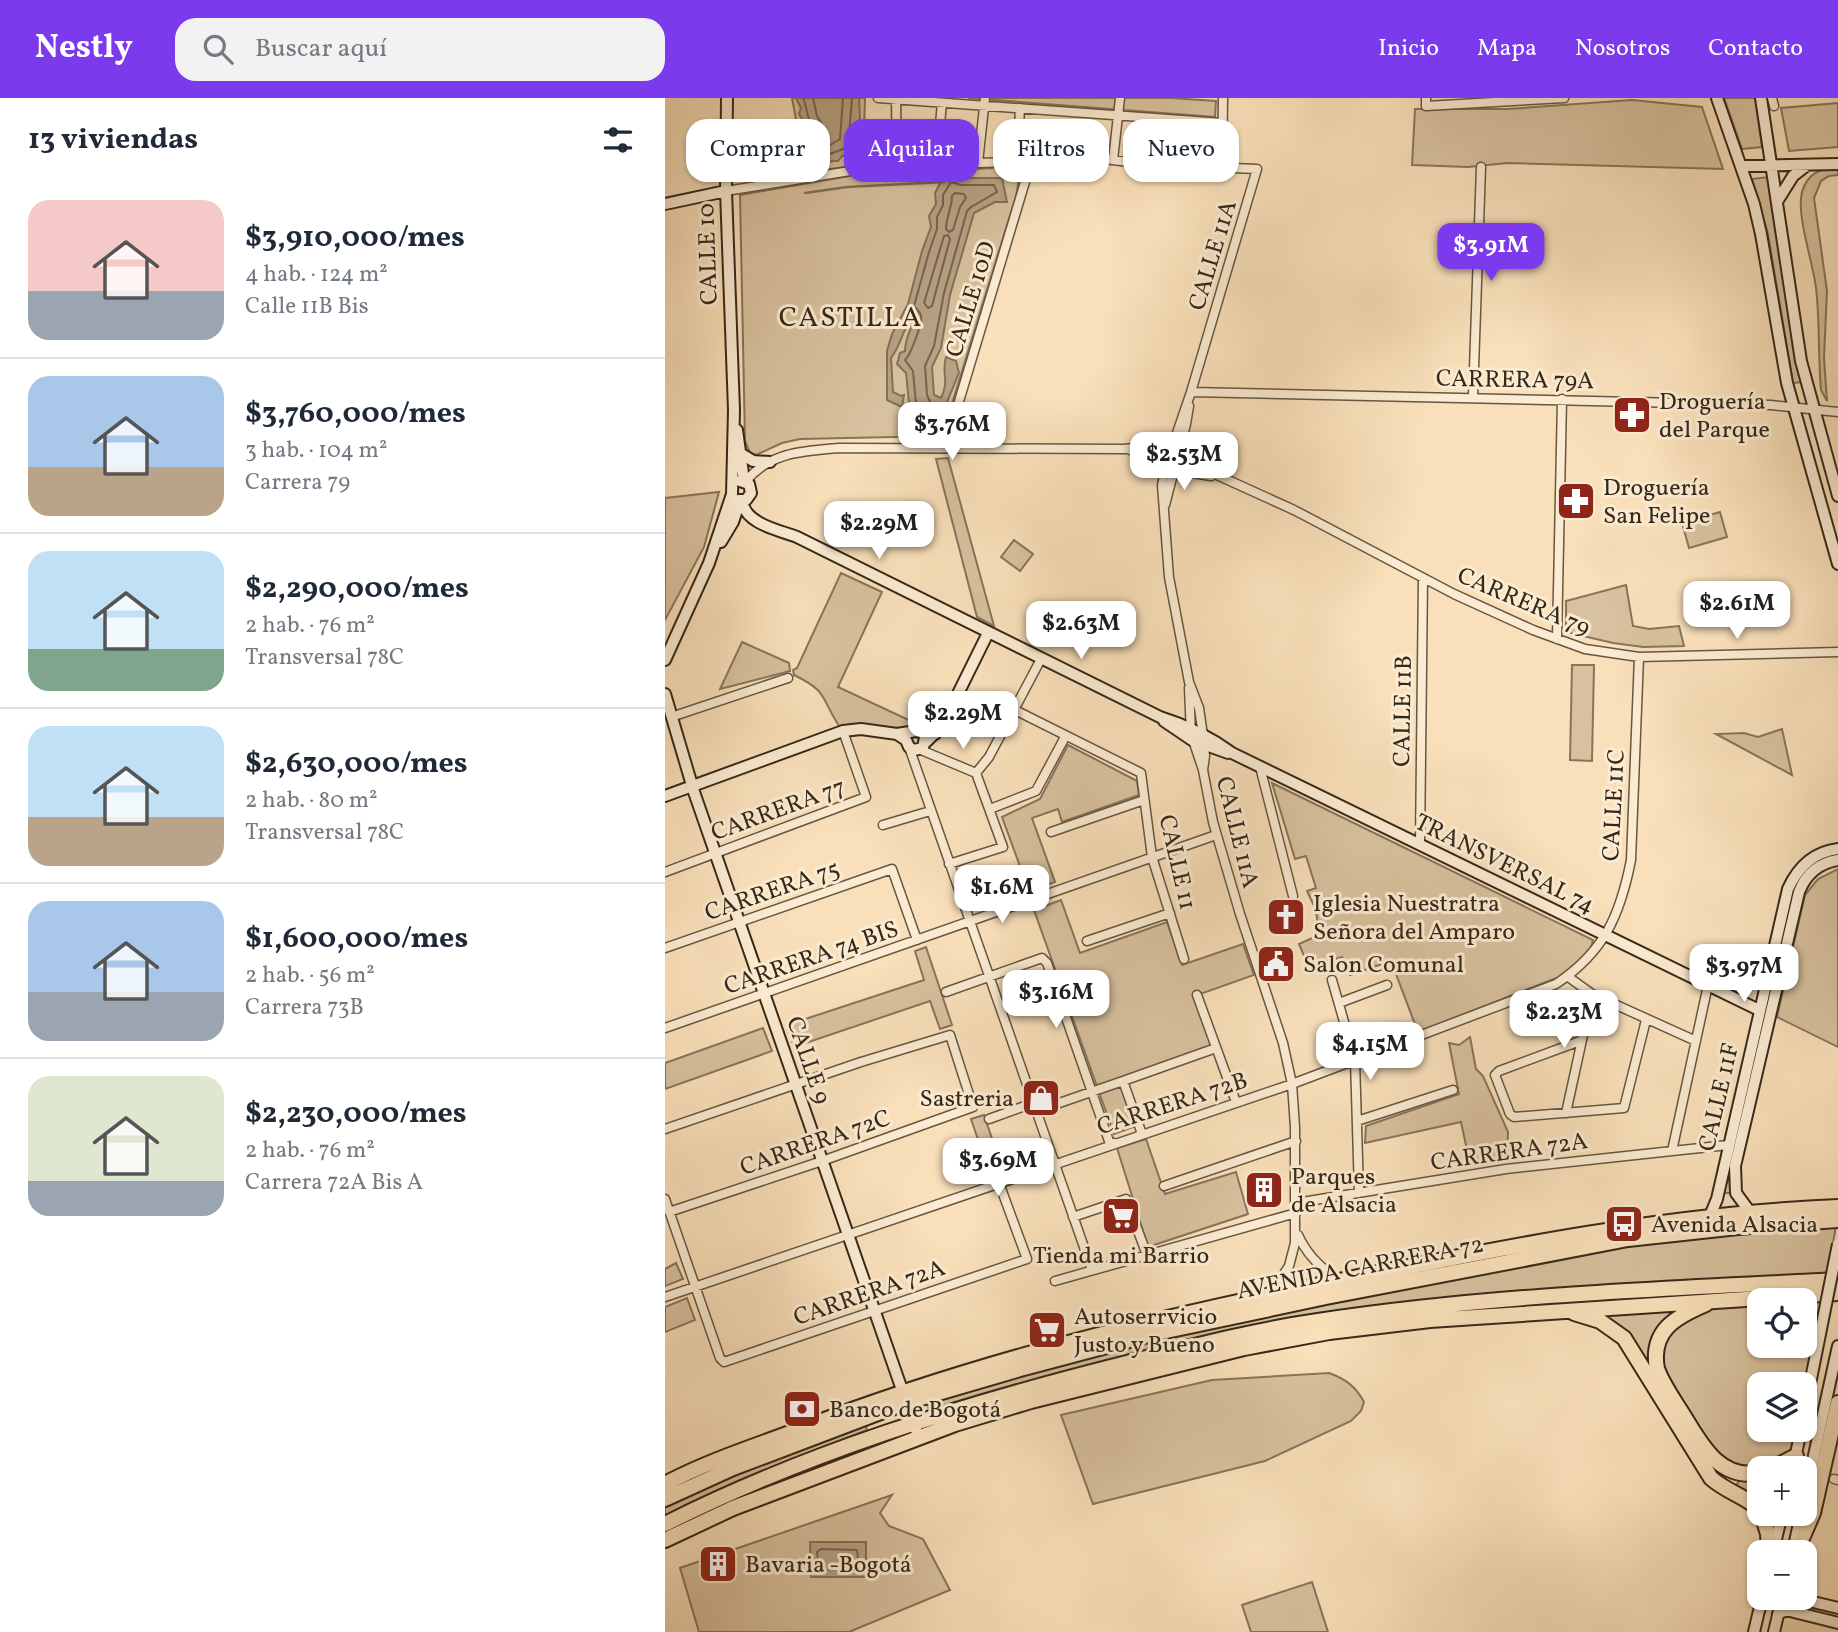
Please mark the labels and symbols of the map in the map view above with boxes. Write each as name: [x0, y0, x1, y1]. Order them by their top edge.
street label: CALLE 11A: [1181, 196, 1247, 315]
street label: CALLE 10: [690, 202, 728, 305]
pin: $3.91M: [1434, 223, 1548, 283]
street label: CALLE 10D: [938, 237, 1006, 362]
district label: CASTILLA: [779, 299, 923, 338]
street label: CARRERA 79A: [1436, 363, 1594, 399]
place label: Droguería del Parque: [1659, 386, 1770, 448]
pharmacy icon: Droguería del Parque: [1611, 394, 1653, 436]
pin: $3.76M: [895, 402, 1009, 462]
pin: $2.53M: [1127, 432, 1241, 492]
place label: Droguería San Felipe: [1603, 472, 1711, 534]
pharmacy icon: Droguería San Felipe: [1555, 480, 1597, 522]
pin: $2.29M: [822, 502, 936, 561]
street label: CARRERA 79: [1452, 560, 1595, 646]
pin: $2.61M: [1680, 582, 1794, 641]
pin: $2.63M: [1024, 602, 1138, 661]
street label: CALLE 11B: [1386, 655, 1422, 767]
pin: $2.29M: [906, 692, 1020, 751]
street label: CALLE 11C: [1595, 748, 1635, 862]
street label: CARRERA 77: [707, 771, 851, 851]
street label: CALLE 11A: [1206, 773, 1266, 892]
street label: TRANSVERSAL 74: [1408, 806, 1600, 923]
street label: CALLE 11: [1149, 811, 1204, 913]
street label: CARRERA 75: [701, 853, 845, 931]
pin: $1.6M: [953, 866, 1051, 925]
place label: Iglesia Nuestratra Señora del Amparo: [1313, 888, 1515, 950]
church icon: Iglesia Nuestratra Señora del Amparo: [1265, 896, 1307, 938]
street label: CARRERA 74 BIS: [720, 913, 903, 1005]
public building icon: Salon Comunal: [1255, 943, 1297, 985]
pin: $3.97M: [1687, 944, 1801, 1004]
place label: Salon Comunal: [1303, 949, 1464, 983]
pin: $3.16M: [999, 970, 1113, 1030]
pin: $2.23M: [1507, 990, 1621, 1050]
street label: CALLE 9: [776, 1012, 838, 1109]
pin: $4.15M: [1313, 1023, 1427, 1082]
street label: CALLE 11F: [1691, 1040, 1749, 1155]
street label: CARRERA 72B: [1093, 1065, 1252, 1145]
shop icon: Sastreria: [1020, 1077, 1062, 1119]
place label: Sastreria: [919, 1083, 1014, 1117]
street label: CARRERA 72C: [736, 1102, 895, 1186]
street label: CARRERA 72A: [1428, 1125, 1590, 1181]
pin: $3.69M: [941, 1138, 1055, 1198]
place label: Parques de Alsacia: [1291, 1161, 1397, 1223]
building icon: Parques de Alsacia: [1243, 1169, 1285, 1211]
supermarket icon: Tienda mi Barrio: [1100, 1195, 1142, 1237]
bus stop icon: Avenida Alsacia: [1603, 1203, 1645, 1245]
place label: Avenida Alsacia: [1651, 1209, 1818, 1243]
street label: AVENIDA CARRERA 72: [1234, 1228, 1487, 1310]
place label: Tienda mi Barrio: [1033, 1240, 1209, 1274]
street label: CARRERA 72A: [789, 1252, 950, 1336]
place label: Autoserrvicio Justo y Bueno: [1074, 1301, 1217, 1363]
supermarket icon: Autoserrvicio Justo y Bueno: [1026, 1309, 1068, 1351]
bank icon: Banco de Bogotá: [781, 1388, 823, 1430]
place label: Banco de Bogotá: [829, 1394, 1001, 1428]
building icon: Bavaria -Bogotá: [697, 1543, 739, 1585]
place label: Bavaria -Bogotá: [745, 1549, 912, 1583]

